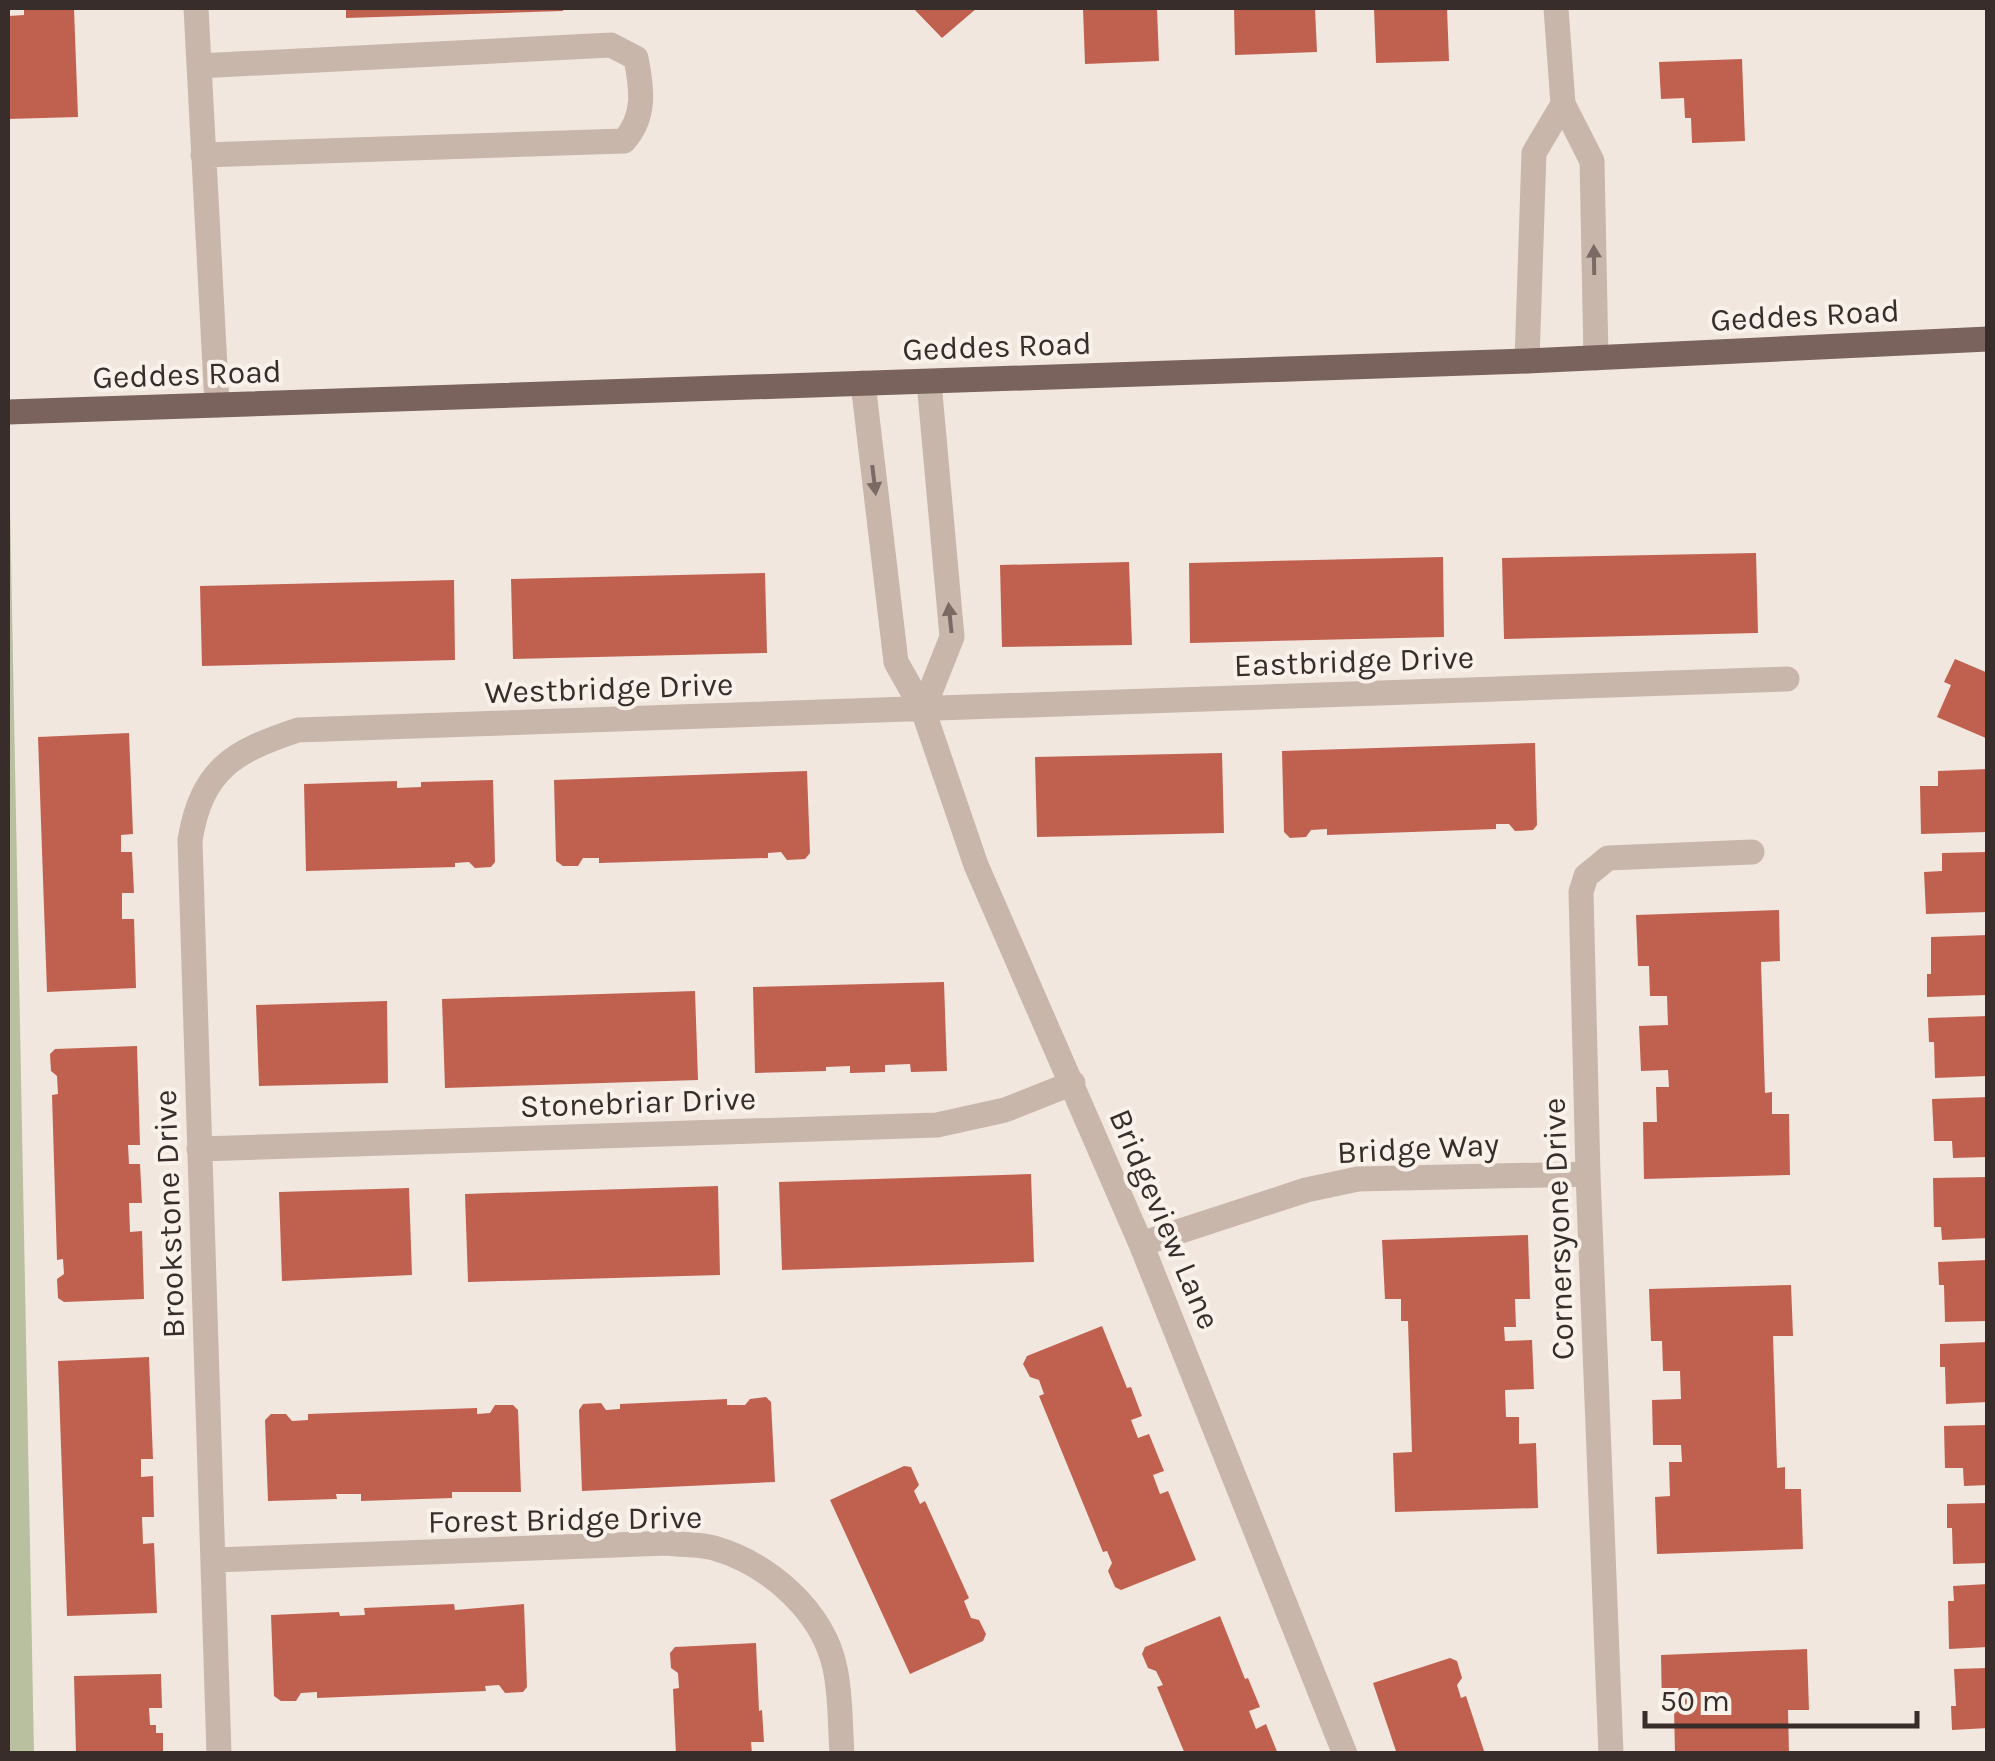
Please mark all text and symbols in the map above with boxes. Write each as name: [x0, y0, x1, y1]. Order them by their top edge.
one-way arrow: [1586, 244, 1602, 276]
street label: Geddes Road: [1709, 292, 1901, 339]
street label: Geddes Road: [902, 325, 1092, 368]
street label: Geddes Road: [92, 353, 282, 396]
one-way arrow: [867, 464, 883, 496]
one-way arrow: [942, 602, 958, 634]
street label: Eastbridge Drive: [1233, 639, 1475, 684]
street label: Westbridge Drive: [484, 666, 734, 711]
street label: Stonebriar Drive: [519, 1080, 757, 1125]
street label: Brookstone Drive: [147, 1089, 192, 1339]
street label: Cornersyone Drive: [1535, 1097, 1582, 1361]
street label: Bridgeview Lane: [1101, 1104, 1228, 1335]
street label: Bridge Way: [1336, 1126, 1500, 1171]
street label: Forest Bridge Drive: [427, 1499, 703, 1540]
scale bar: [1645, 1666, 1918, 1728]
text: 50 m: [1660, 1683, 1730, 1719]

